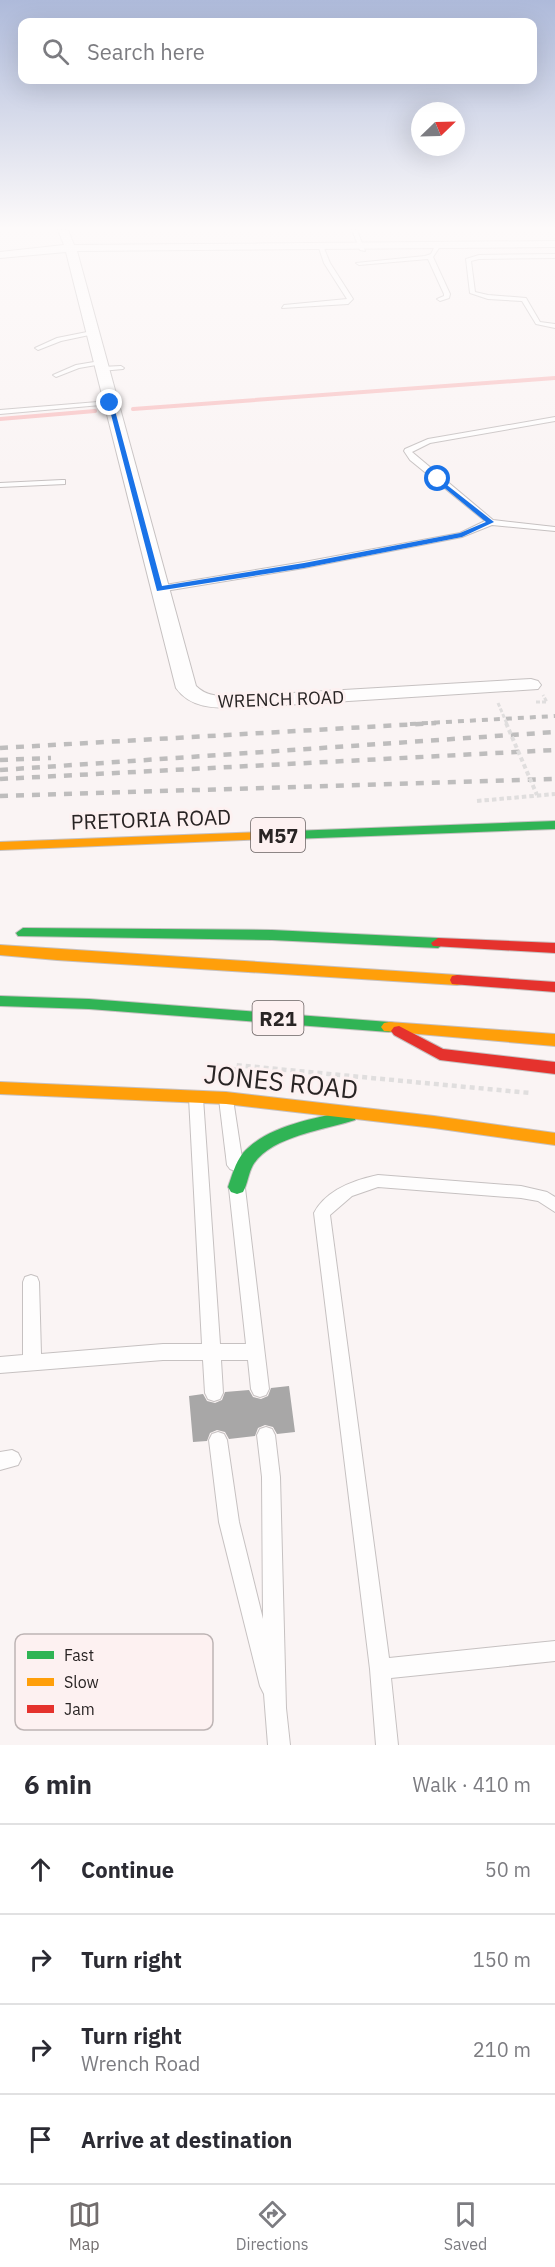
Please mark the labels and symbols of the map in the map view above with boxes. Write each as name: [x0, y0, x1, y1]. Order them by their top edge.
north arrow: [411, 102, 465, 156]
route end: [96, 389, 122, 415]
route start: [424, 465, 450, 491]
street label: WRENCH ROAD: [217, 685, 345, 713]
street label: PRETORIA ROAD: [70, 802, 232, 836]
road number: M57: [251, 818, 305, 852]
road number: R21: [252, 1001, 304, 1035]
street label: JONES ROAD: [202, 1056, 360, 1106]
legend: [15, 1634, 213, 1730]
text: Fast: [64, 1645, 94, 1665]
text: Slow: [64, 1672, 99, 1692]
text: Jam: [64, 1699, 95, 1719]

